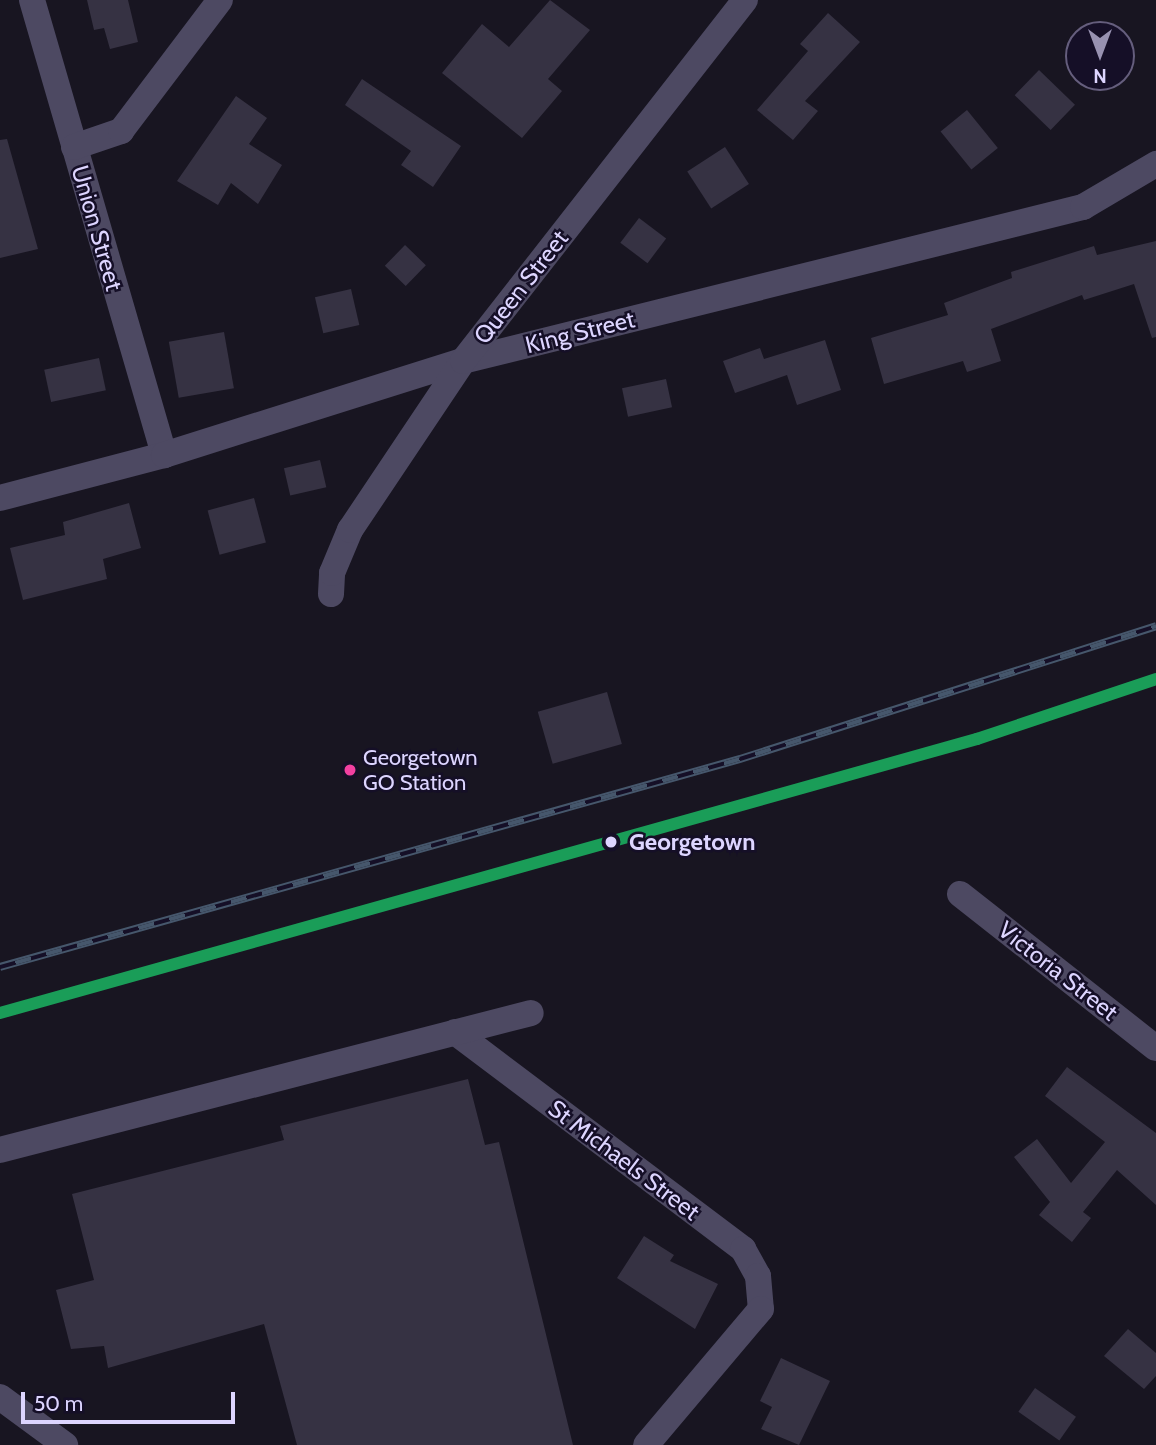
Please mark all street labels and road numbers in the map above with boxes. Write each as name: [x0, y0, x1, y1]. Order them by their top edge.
street label: Union Street: [65, 162, 129, 294]
street label: Queen Street: [468, 225, 574, 349]
street label: King Street: [522, 305, 638, 359]
street label: Victoria Street: [992, 915, 1124, 1027]
street label: St Michaels Street: [543, 1094, 705, 1226]

